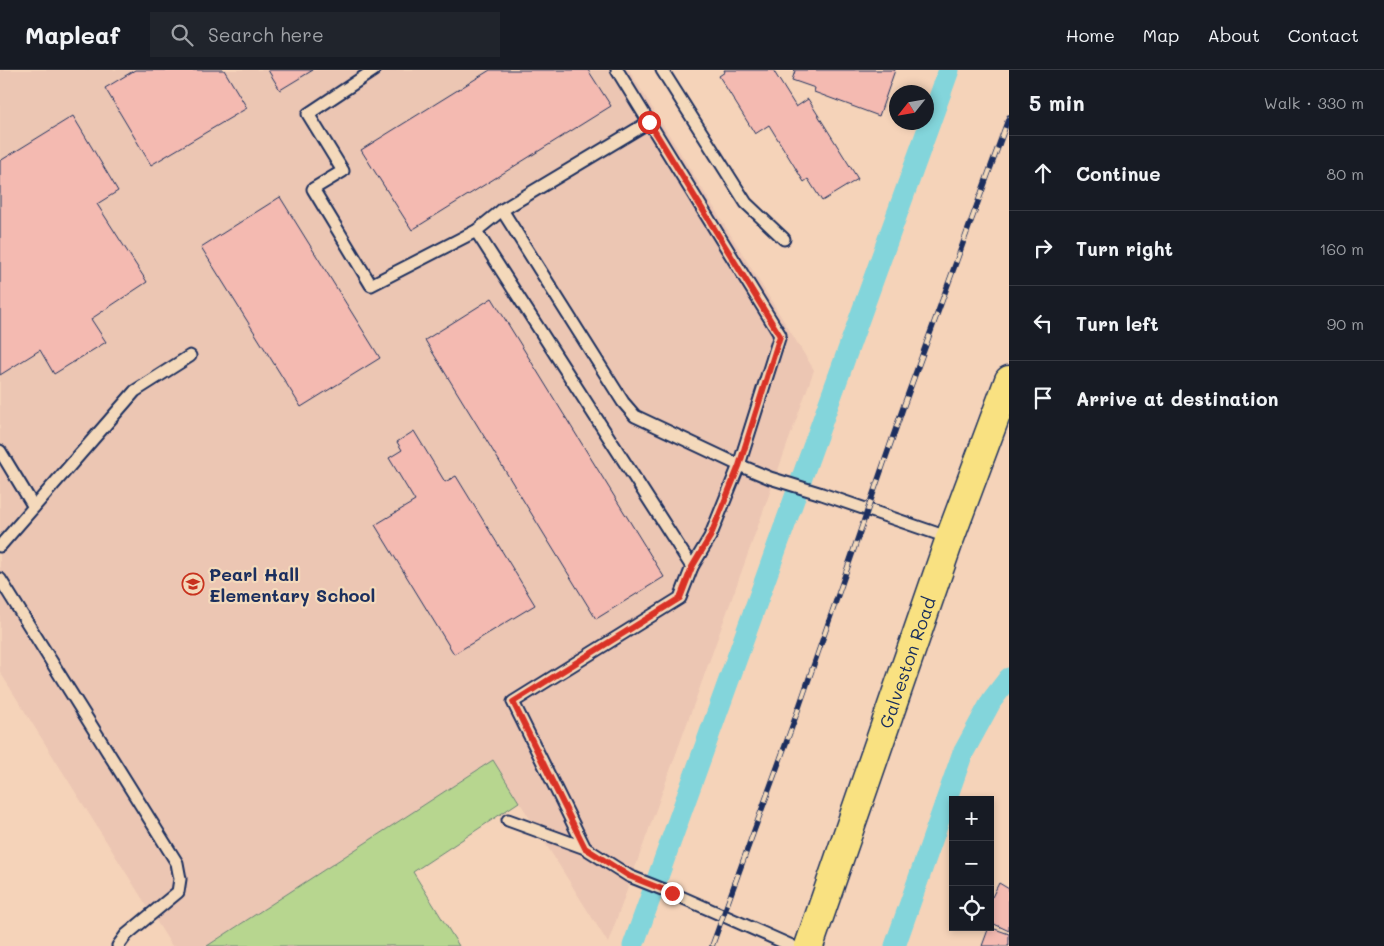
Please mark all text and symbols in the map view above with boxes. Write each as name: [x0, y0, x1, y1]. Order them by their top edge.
search box: [150, 12, 500, 57]
text: Mapleaf: [25, 19, 120, 50]
icon: search: [168, 21, 196, 49]
text: Search here: [208, 22, 324, 47]
text: Home: [1066, 23, 1115, 47]
text: Map: [1143, 23, 1179, 47]
text: About: [1207, 23, 1260, 47]
text: Contact: [1288, 23, 1359, 47]
north arrow: [889, 85, 934, 130]
text: 5 min: [1029, 89, 1085, 116]
text: Walk · 330 m: [1264, 92, 1364, 113]
route start: [638, 111, 661, 134]
icon: ahead: [1029, 159, 1057, 187]
text: Continue: [1076, 161, 1161, 186]
text: 80 m: [1327, 163, 1364, 184]
icon: right: [1029, 234, 1057, 262]
text: Turn right: [1076, 236, 1173, 261]
text: 160 m: [1319, 238, 1364, 259]
icon: left: [1029, 309, 1057, 337]
text: Turn left: [1076, 311, 1159, 336]
text: 90 m: [1327, 313, 1364, 334]
icon: arrive: [1029, 384, 1057, 412]
text: Arrive at destination: [1076, 386, 1279, 411]
place label: Pearl Hall Elementary School: [209, 562, 375, 607]
school or university icon: Pearl Hall Elementary School: [181, 572, 205, 596]
street label: Galveston Road: [873, 593, 941, 731]
map controls: [949, 796, 994, 931]
button: +: [949, 796, 994, 841]
button: −: [949, 841, 994, 886]
route end: [661, 882, 684, 905]
button: locate: [949, 886, 994, 931]

